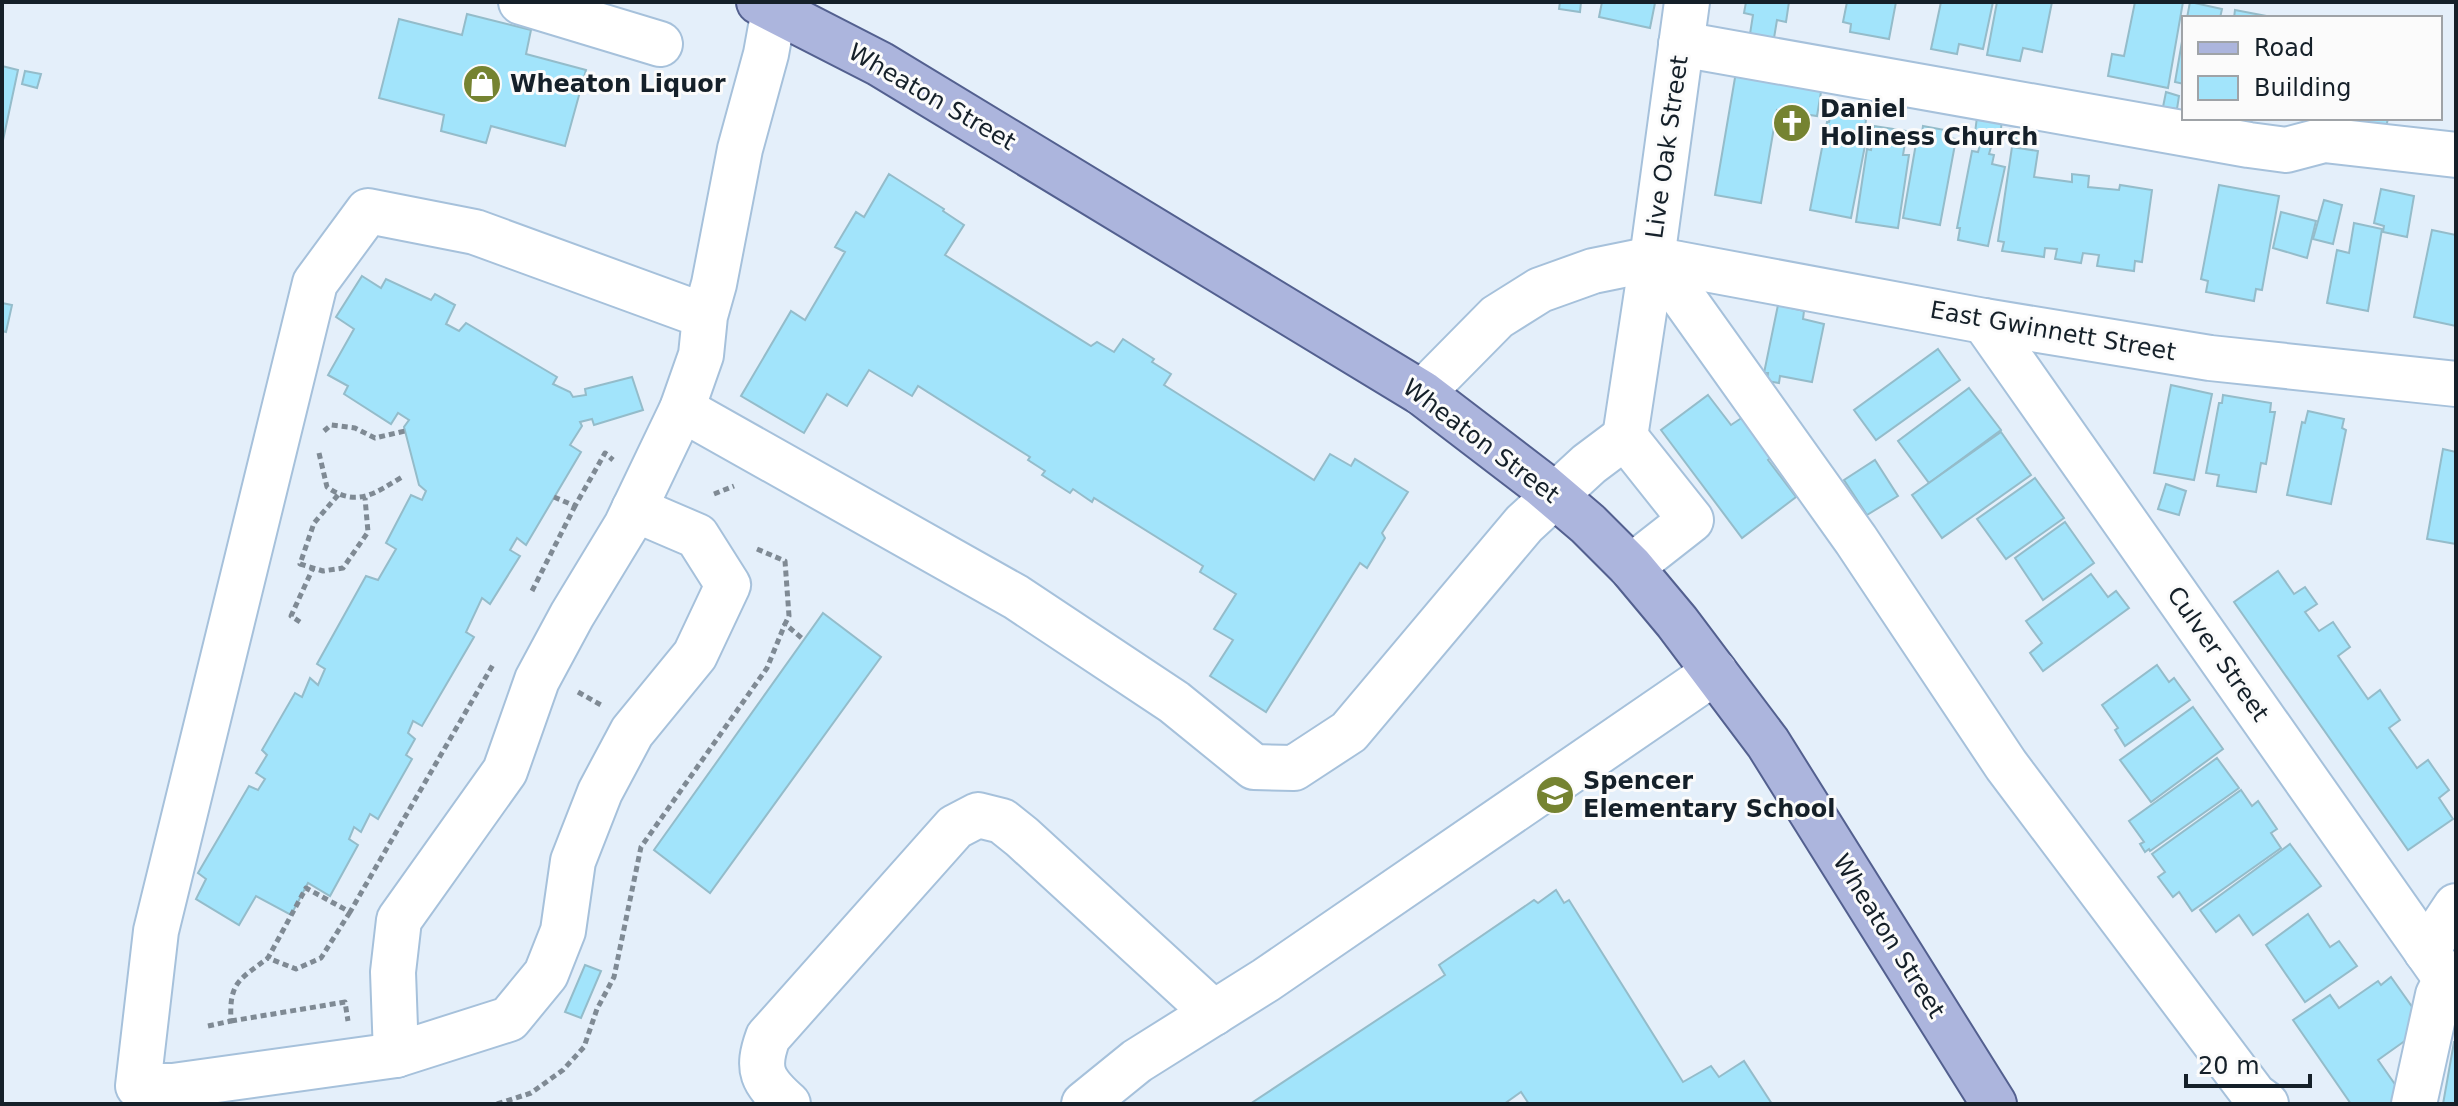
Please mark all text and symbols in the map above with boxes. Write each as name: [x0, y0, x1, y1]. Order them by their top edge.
legend: [2182, 16, 2442, 120]
text: Road: [2254, 34, 2314, 62]
street label: Wheaton Street: [843, 38, 1021, 156]
street label: Live Oak Street: [1640, 54, 1694, 240]
shop icon: Wheaton Liquor: [461, 63, 503, 105]
place label: Wheaton Liquor: [510, 70, 726, 98]
text: Building: [2254, 74, 2351, 102]
place label: Daniel Holiness Church: [1820, 95, 2038, 151]
church icon: Daniel Holiness Church: [1771, 102, 1813, 144]
street label: East Gwinnett Street: [1928, 296, 2178, 366]
street label: Wheaton Street: [1397, 373, 1565, 509]
street label: Culver Street: [2161, 581, 2275, 727]
place label: Spencer Elementary School: [1583, 767, 1836, 823]
school or university icon: Spencer Elementary School: [1534, 774, 1576, 816]
street label: Wheaton Street: [1827, 849, 1951, 1023]
scale bar: [2186, 1038, 2310, 1088]
text: 20 m: [2198, 1052, 2260, 1080]

